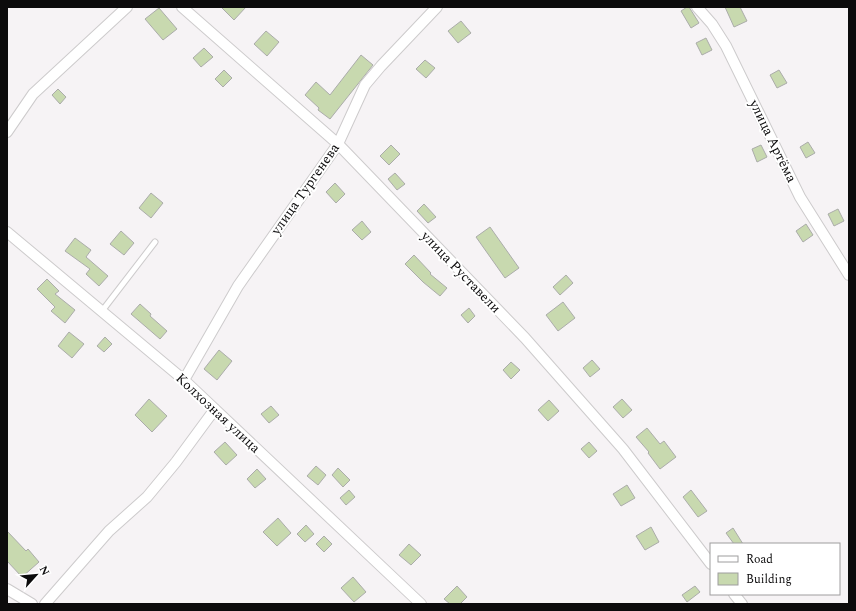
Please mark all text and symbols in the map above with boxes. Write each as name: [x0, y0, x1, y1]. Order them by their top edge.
street label: улица Артёма: [743, 95, 802, 186]
street label: улица Тургенева: [265, 139, 345, 240]
street label: улица Руставели: [415, 225, 506, 318]
street label: Колхозная улица: [171, 368, 265, 458]
legend: [710, 543, 840, 595]
text: Road: [746, 550, 773, 569]
north arrow: [16, 555, 56, 595]
text: N: [35, 563, 54, 579]
text: Building: [746, 570, 792, 589]

